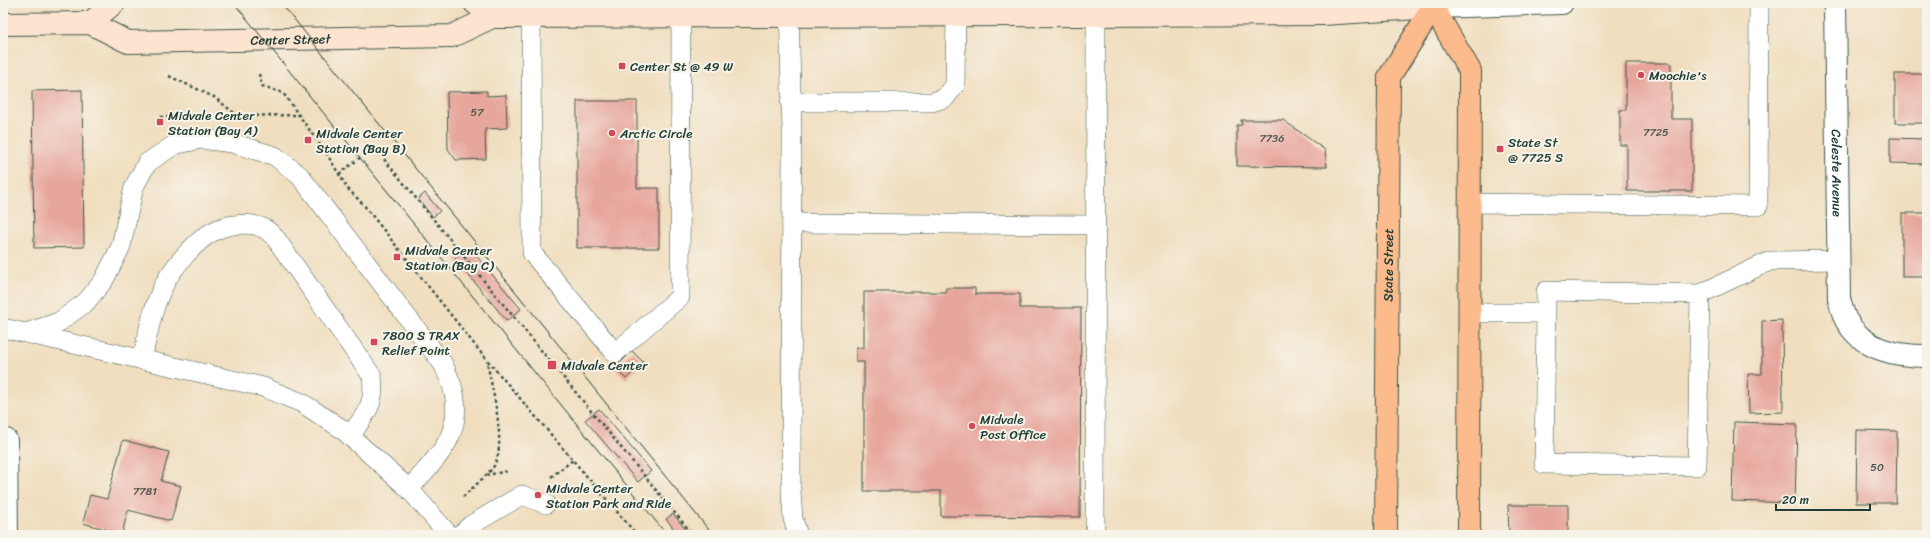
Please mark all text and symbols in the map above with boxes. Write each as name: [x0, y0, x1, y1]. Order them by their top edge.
street label: Center Street: [250, 27, 332, 51]
place label: Center St @ 49 W: [630, 55, 734, 78]
marker: Center St @ 49 W: [617, 61, 627, 71]
place label: Moochie's: [1649, 64, 1707, 87]
marker: Moochie's: [1636, 70, 1646, 80]
house number: 57: [470, 103, 484, 122]
place label: Midvale Center Station (Bay A): [168, 104, 259, 142]
marker: Midvale Center Station (Bay A): [155, 117, 165, 127]
place label: Midvale Center Station (Bay B): [316, 122, 406, 160]
place label: Arctic Circle: [619, 122, 693, 145]
house number: 7725: [1643, 123, 1669, 142]
marker: Arctic Circle: [607, 128, 617, 138]
house number: 7736: [1260, 129, 1284, 148]
street label: Celeste Avenue: [1825, 129, 1849, 217]
place label: State St @ 7725 S: [1508, 131, 1563, 169]
marker: Midvale Center Station (Bay B): [303, 135, 313, 145]
marker: State St @ 7725 S: [1495, 144, 1505, 154]
street label: State Street: [1376, 228, 1400, 302]
place label: Midvale Center Station (Bay C): [405, 239, 495, 277]
marker: Midvale Center Station (Bay C): [392, 252, 402, 262]
place label: 7800 S TRAX Relief Point: [382, 324, 461, 362]
marker: 7800 S TRAX Relief Point: [369, 337, 379, 347]
place label: Midvale Center: [561, 354, 648, 377]
marker: Midvale Center: [546, 359, 558, 371]
place label: Midvale Post Office: [980, 408, 1047, 446]
marker: Midvale Post Office: [967, 421, 977, 431]
house number: 50: [1870, 458, 1884, 477]
place label: Midvale Center Station Park and Ride: [546, 477, 672, 515]
house number: 7781: [133, 482, 157, 501]
scale bar: [1776, 486, 1870, 512]
text: 20 m: [1782, 489, 1809, 511]
marker: Midvale Center Station Park and Ride: [533, 490, 543, 500]

